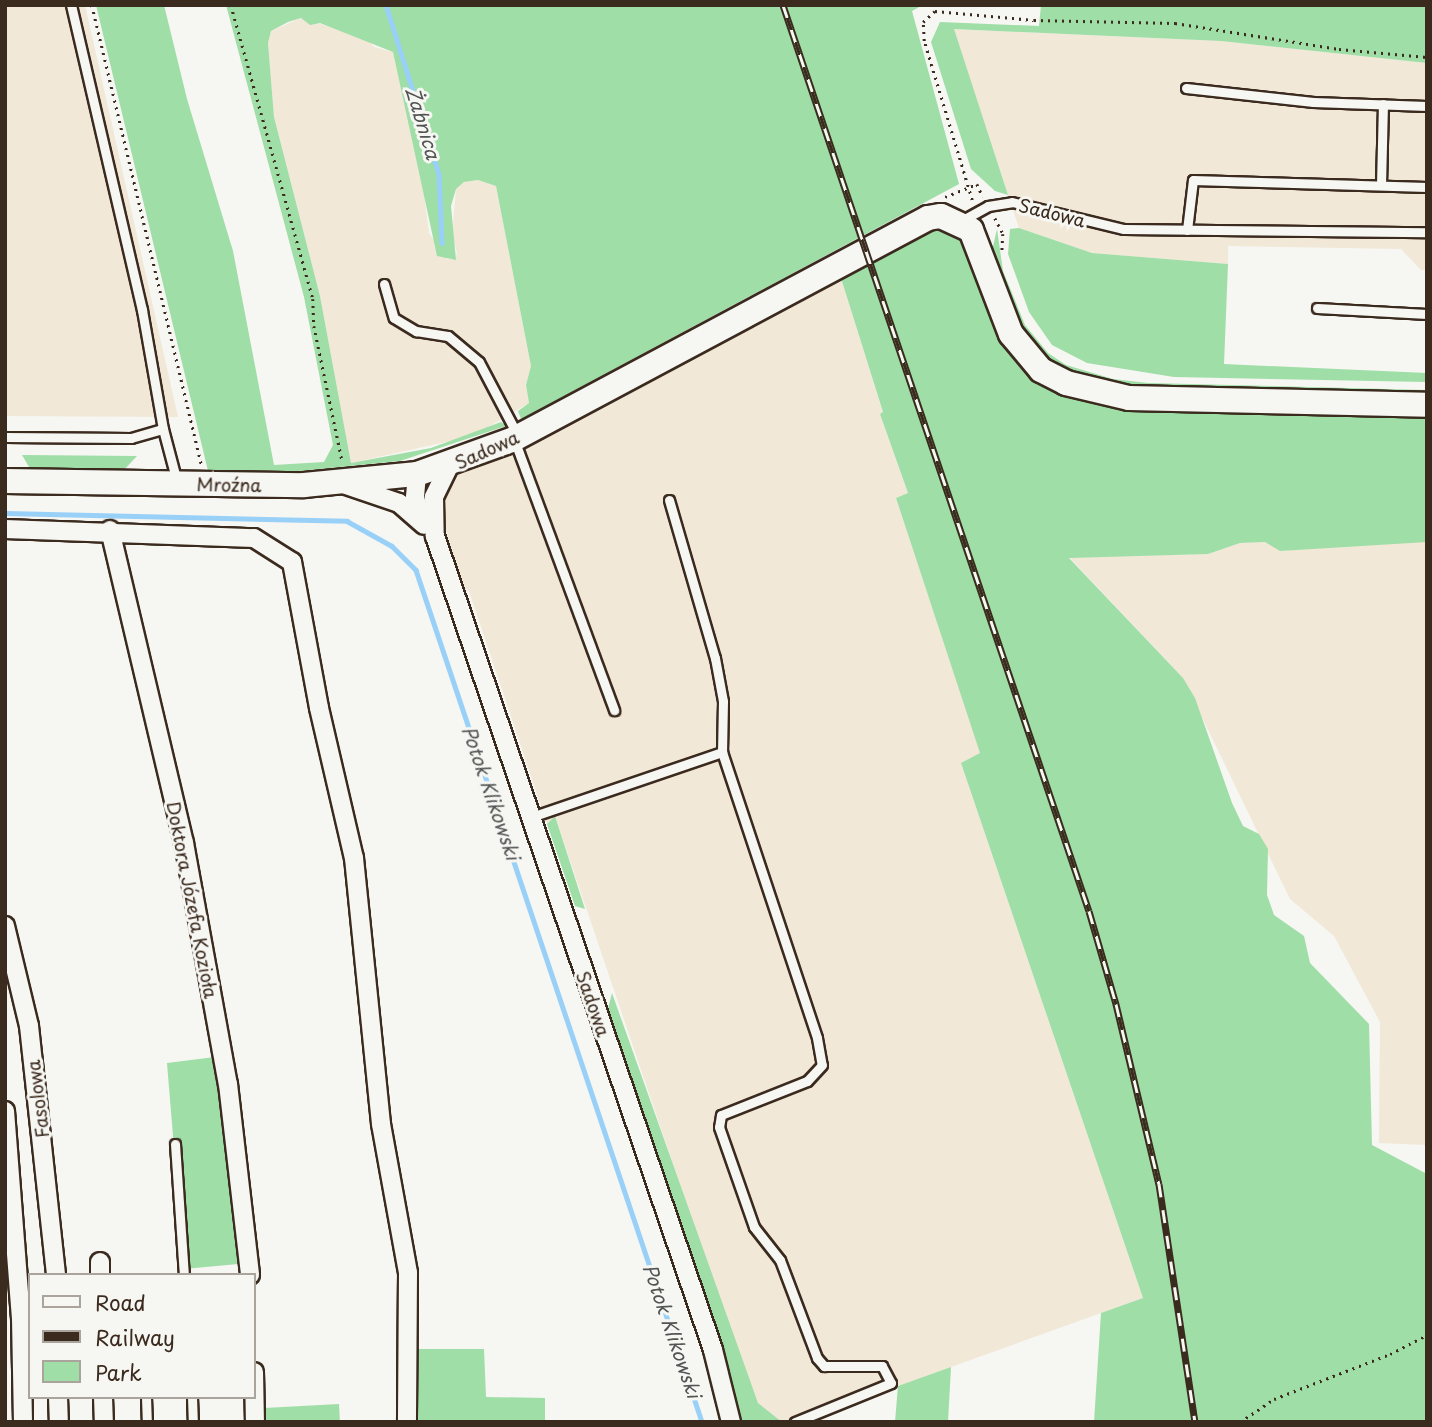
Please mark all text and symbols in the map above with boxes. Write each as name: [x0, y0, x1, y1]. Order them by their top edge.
water label: Żabnica: [401, 84, 445, 162]
street label: Sadowa: [1017, 194, 1087, 232]
street label: Sadowa: [452, 426, 522, 474]
street label: Mroźna: [196, 474, 262, 496]
water label: Potok Klikowski: [457, 723, 525, 863]
street label: Doktora Józefa Kozioła: [162, 801, 222, 999]
street label: Sadowa: [572, 968, 614, 1040]
street label: Fasolowa: [23, 1059, 53, 1139]
water label: Potok Klikowski: [638, 1261, 706, 1401]
legend: [28, 1273, 256, 1399]
text: Road: [95, 1286, 146, 1318]
text: Railway: [95, 1321, 175, 1353]
text: Park: [95, 1356, 142, 1388]

